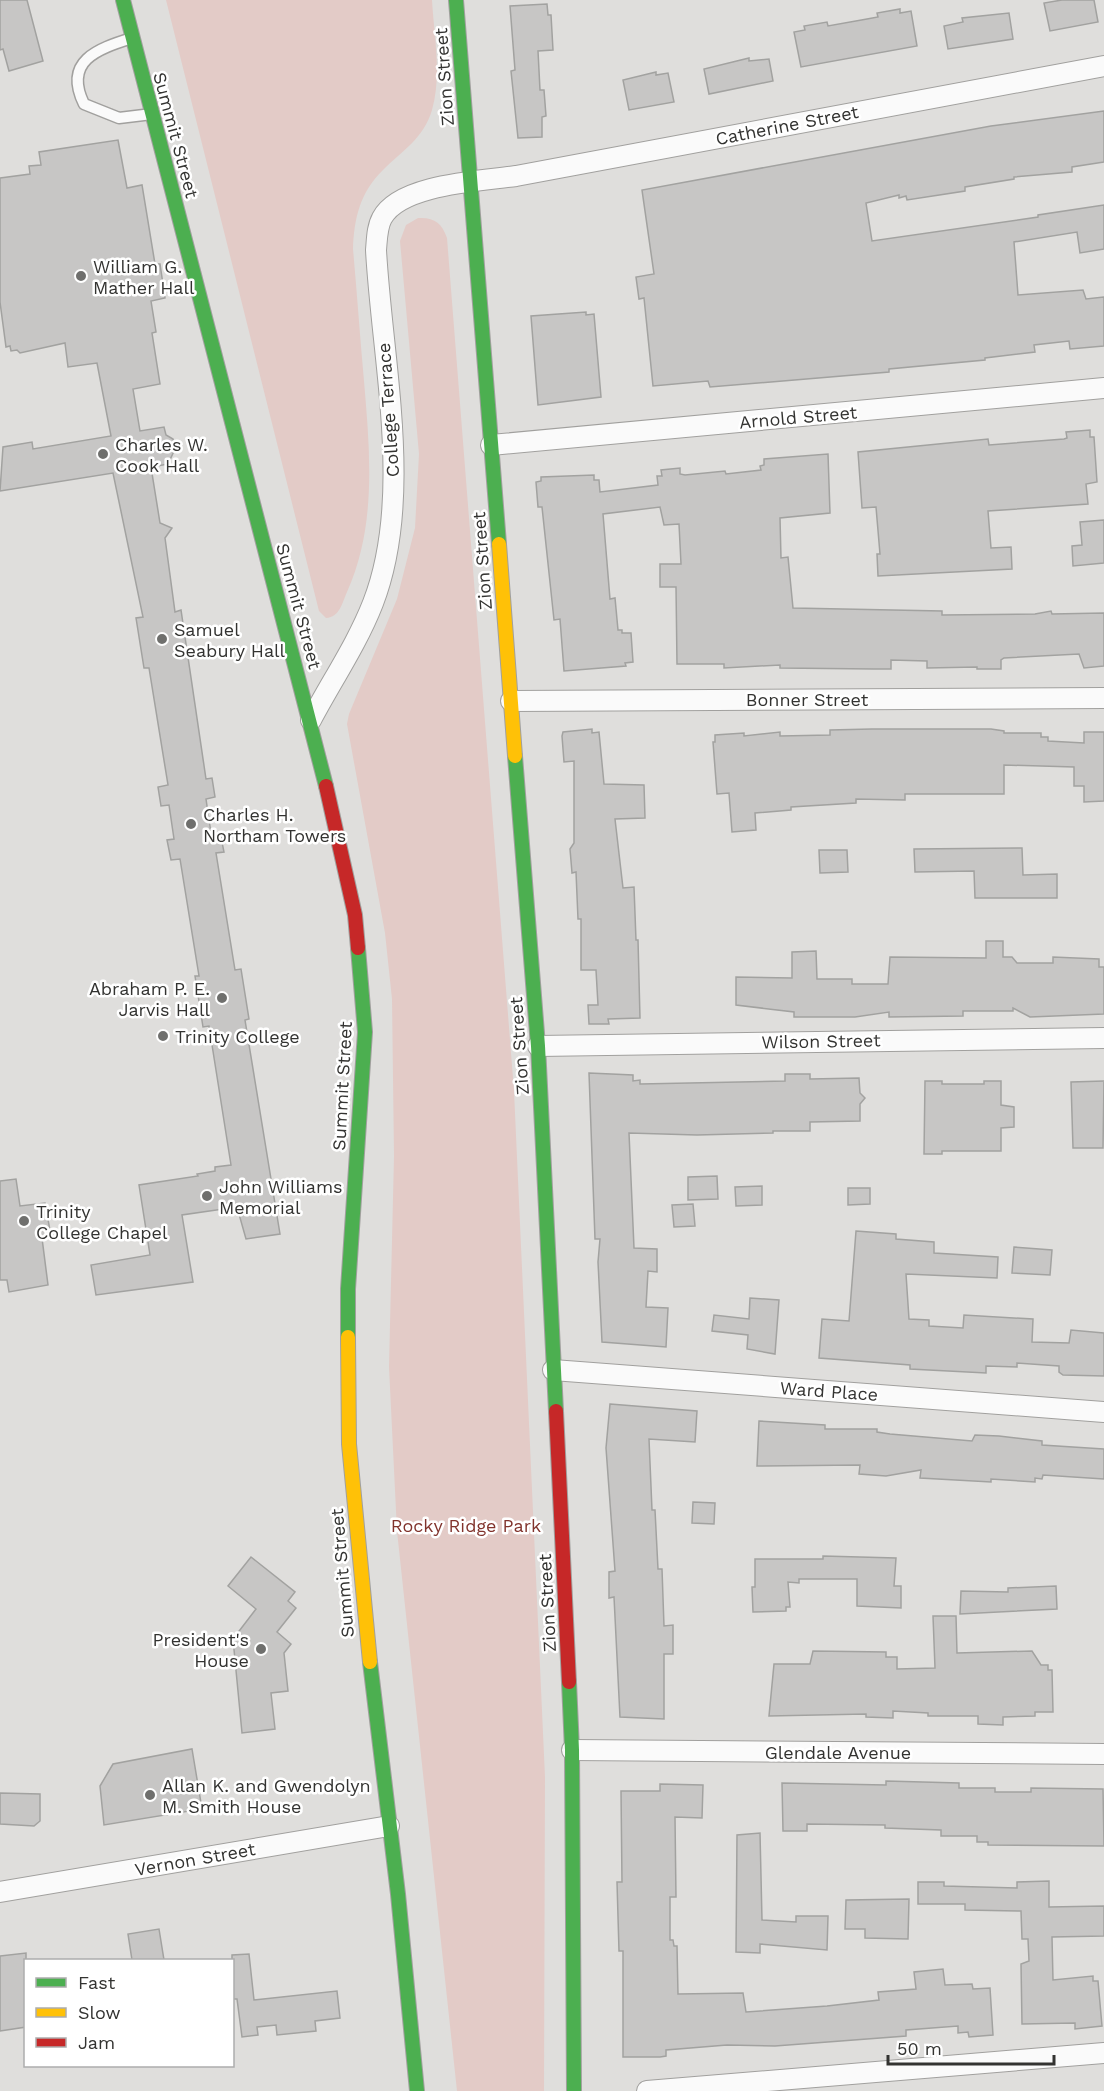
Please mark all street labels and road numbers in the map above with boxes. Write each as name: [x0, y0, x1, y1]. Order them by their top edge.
street label: Zion Street: [430, 27, 458, 127]
street label: Summit Street: [149, 70, 203, 201]
street label: Catherine Street: [714, 101, 861, 149]
street label: College Terrace: [373, 342, 403, 478]
street label: Arnold Street: [738, 401, 858, 433]
street label: Zion Street: [468, 511, 496, 611]
street label: Summit Street: [272, 541, 326, 672]
street label: Bonner Street: [746, 689, 869, 710]
street label: Zion Street: [505, 996, 533, 1096]
street label: Summit Street: [328, 1020, 356, 1151]
street label: Wilson Street: [761, 1029, 881, 1053]
street label: Ward Place: [779, 1377, 879, 1405]
street label: Summit Street: [326, 1507, 358, 1638]
street label: Zion Street: [534, 1553, 560, 1653]
street label: Glendale Avenue: [765, 1742, 911, 1763]
street label: Vernon Street: [133, 1838, 257, 1880]

